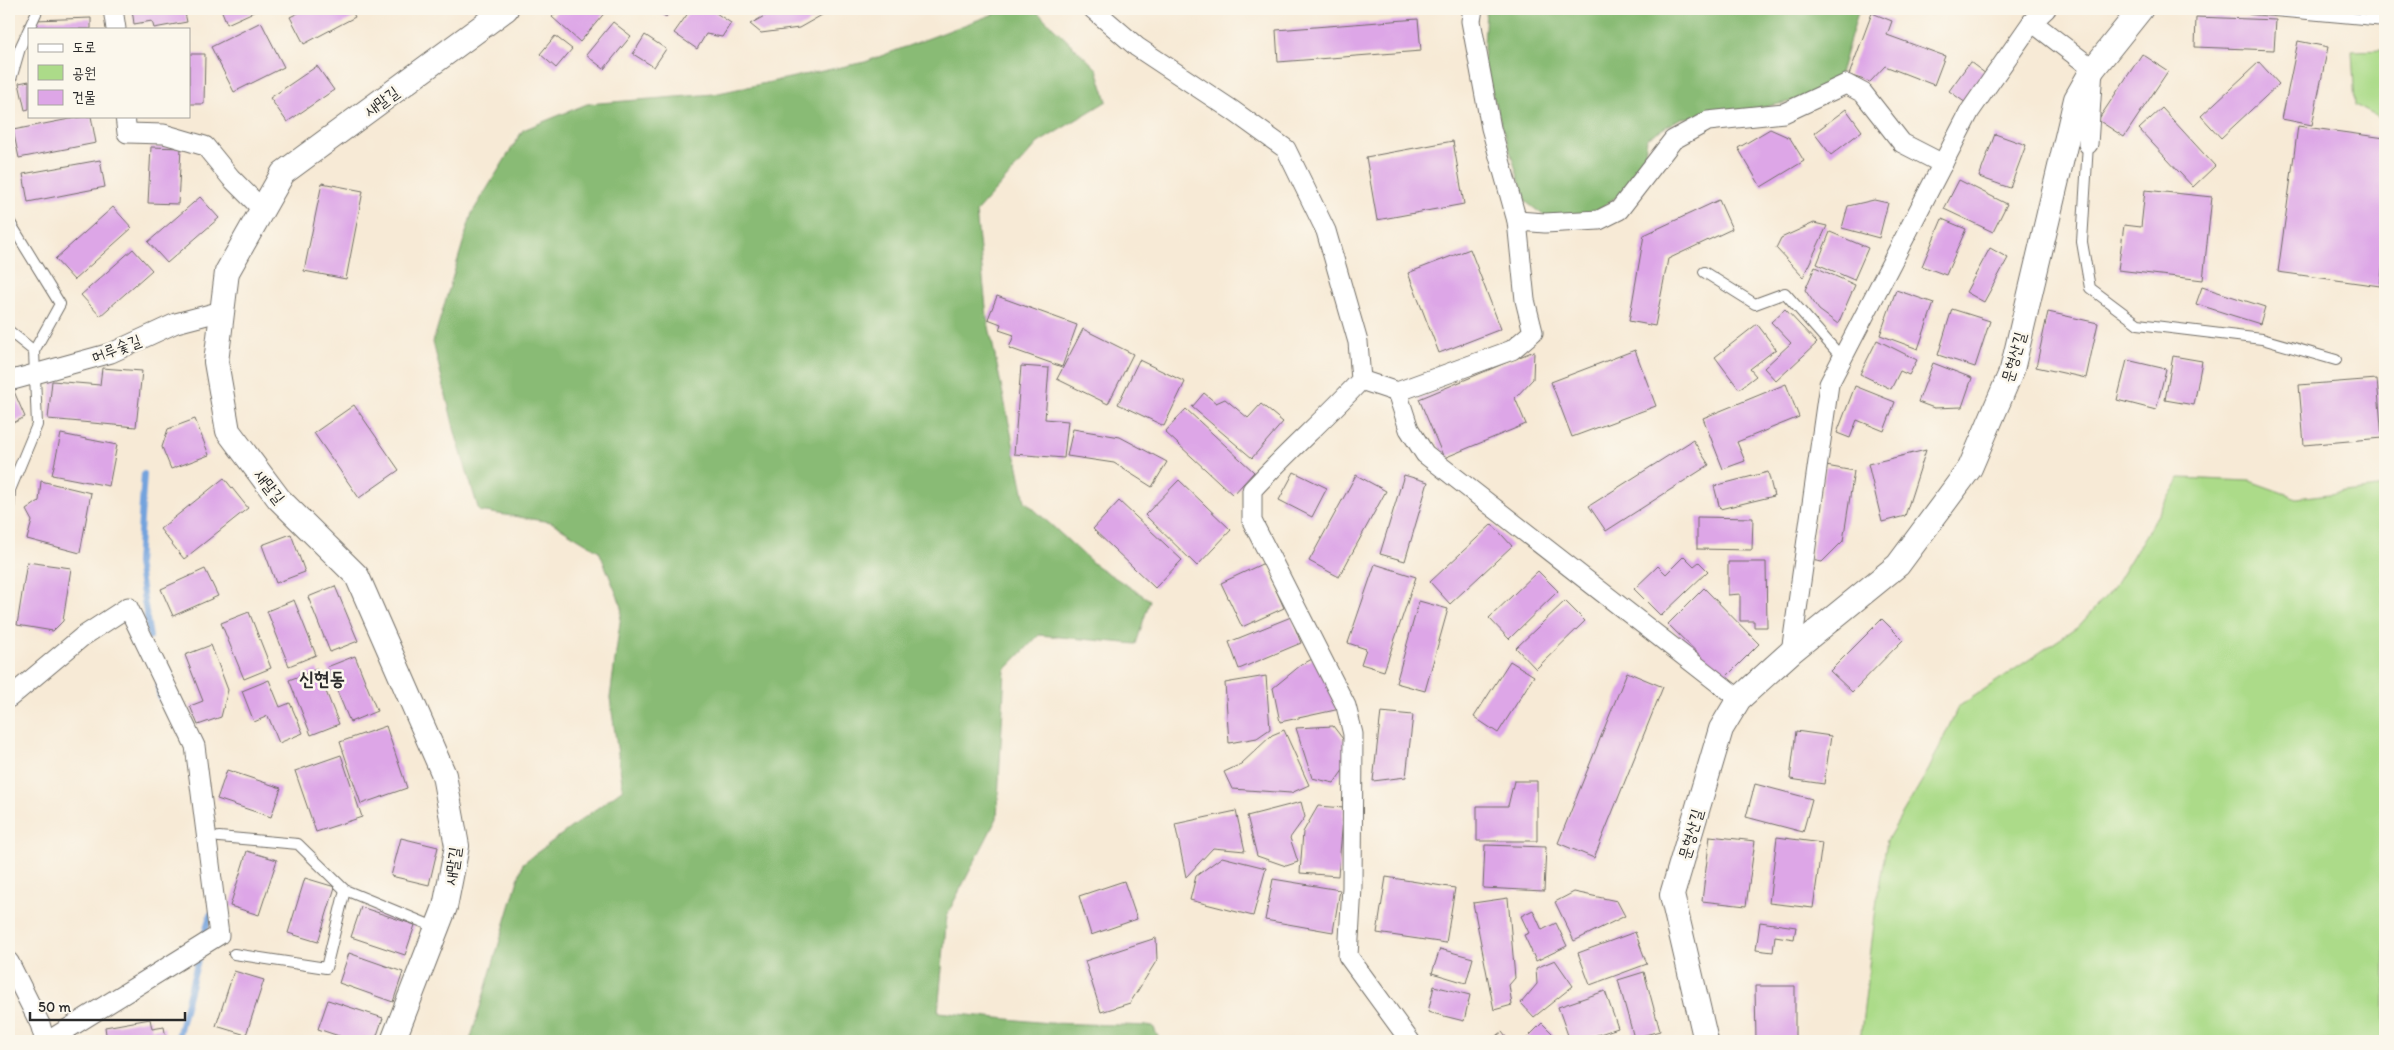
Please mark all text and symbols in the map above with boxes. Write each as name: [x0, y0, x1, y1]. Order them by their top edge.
legend: [28, 28, 190, 118]
text: 도로: [72, 38, 96, 56]
text: 공원: [72, 64, 96, 82]
street label: 새말길: [360, 82, 403, 120]
text: 건물: [72, 88, 96, 106]
street label: 머루숯길: [89, 330, 144, 367]
street label: 문형산길: [1997, 330, 2030, 385]
street label: 새말길: [250, 465, 289, 507]
district label: 신현동: [299, 667, 345, 690]
street label: 문형산길: [1674, 807, 1707, 862]
street label: 새말길: [440, 845, 465, 887]
scale bar: [30, 990, 185, 1022]
text: 50 m: [38, 998, 71, 1016]

